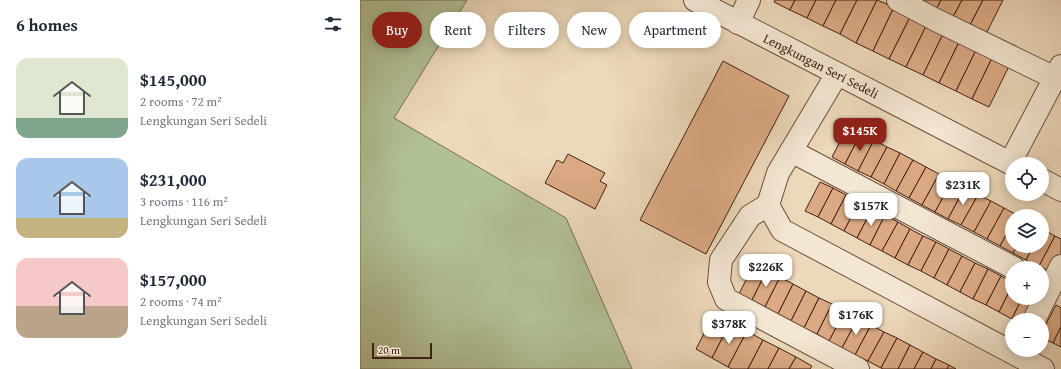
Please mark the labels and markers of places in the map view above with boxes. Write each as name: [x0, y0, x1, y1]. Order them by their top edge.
pin: $145K: [832, 118, 888, 152]
pin: $231K: [935, 172, 991, 206]
pin: $157K: [843, 193, 899, 227]
pin: $226K: [738, 254, 794, 288]
pin: $176K: [828, 302, 884, 336]
pin: $378K: [701, 311, 757, 345]

